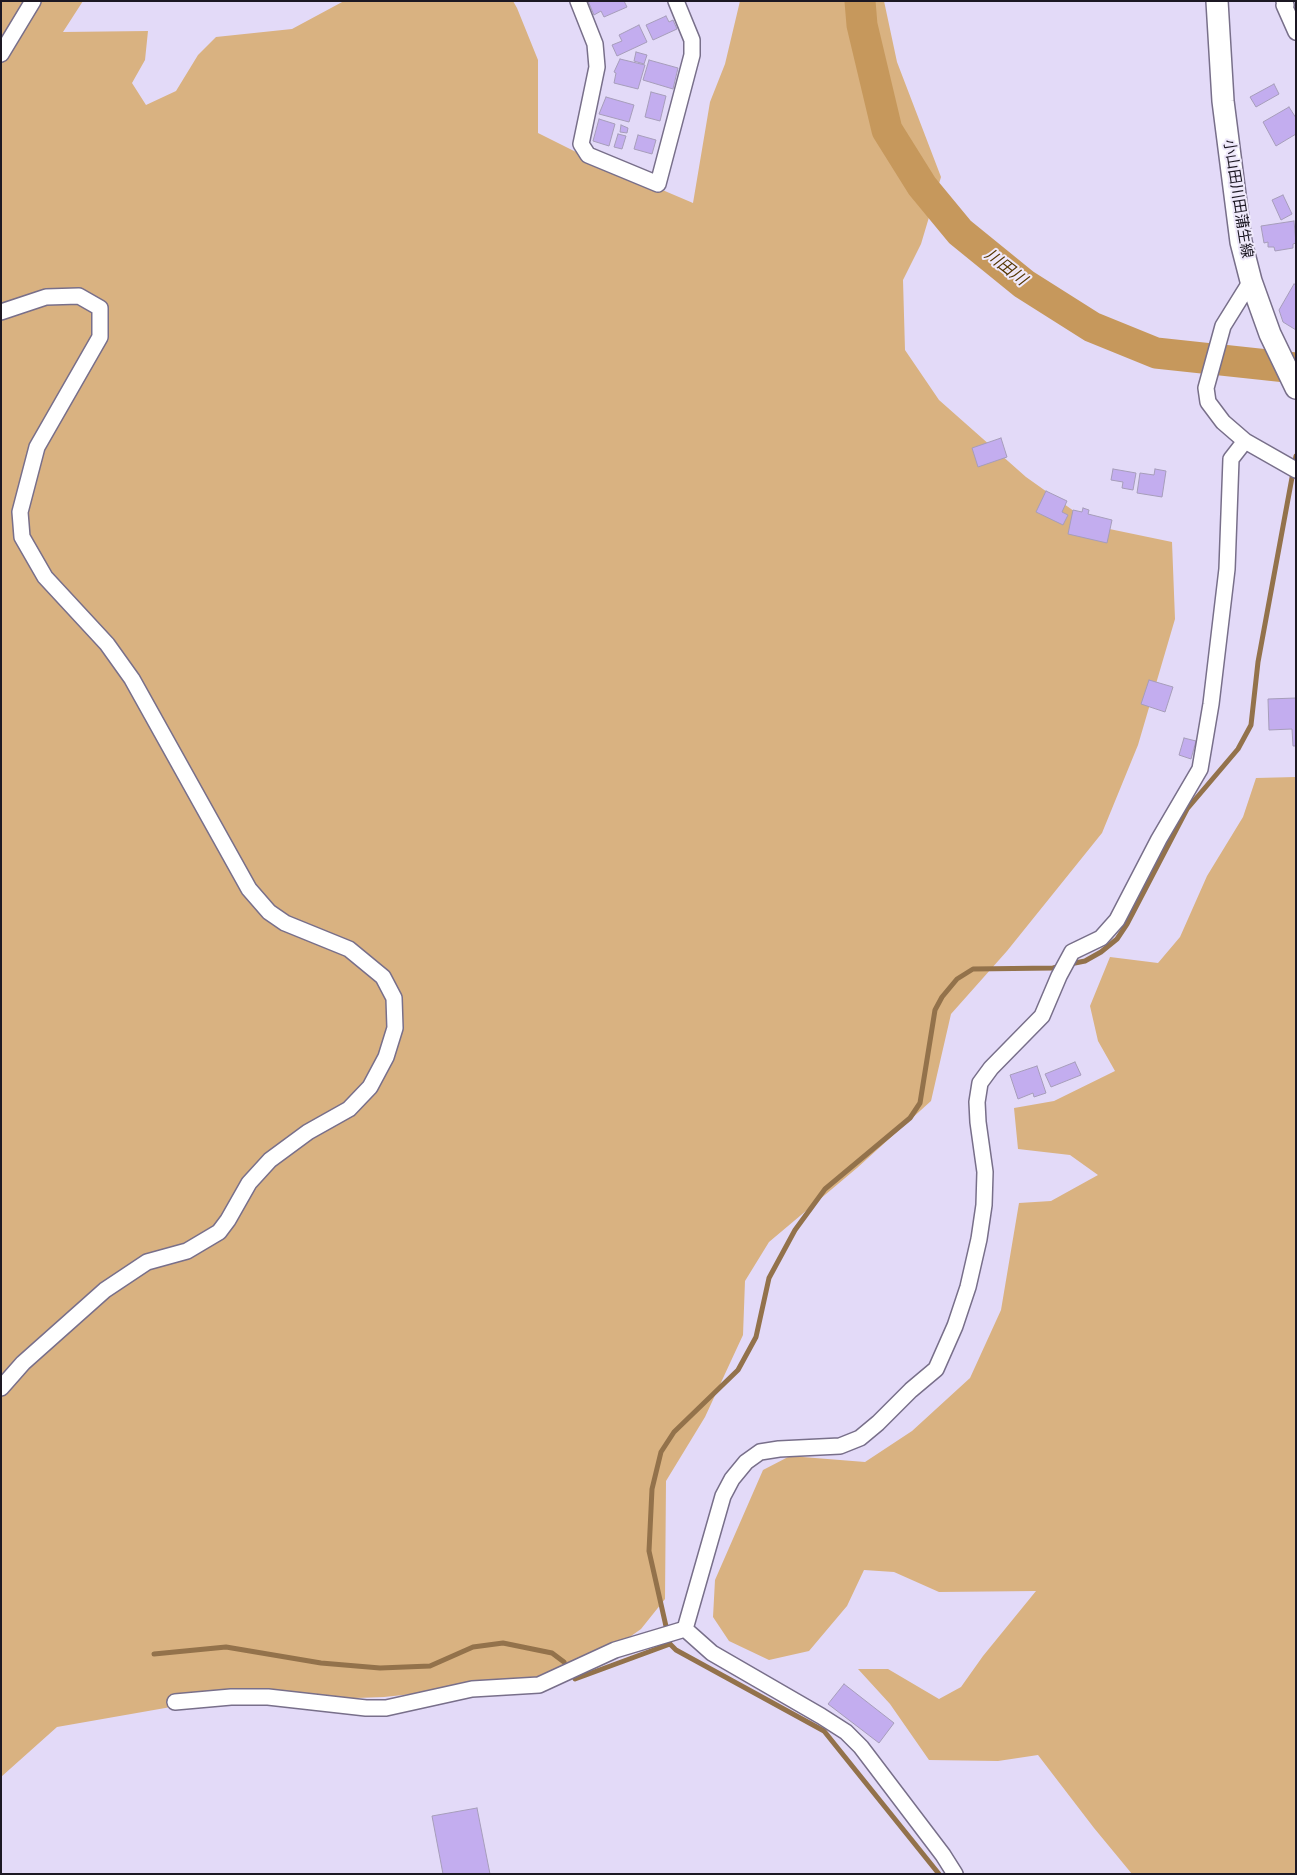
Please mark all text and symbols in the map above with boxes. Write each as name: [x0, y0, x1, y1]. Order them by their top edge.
street label: 小山田川田蒲生線: [1219, 138, 1255, 260]
water label: 川田川: [980, 246, 1030, 290]

